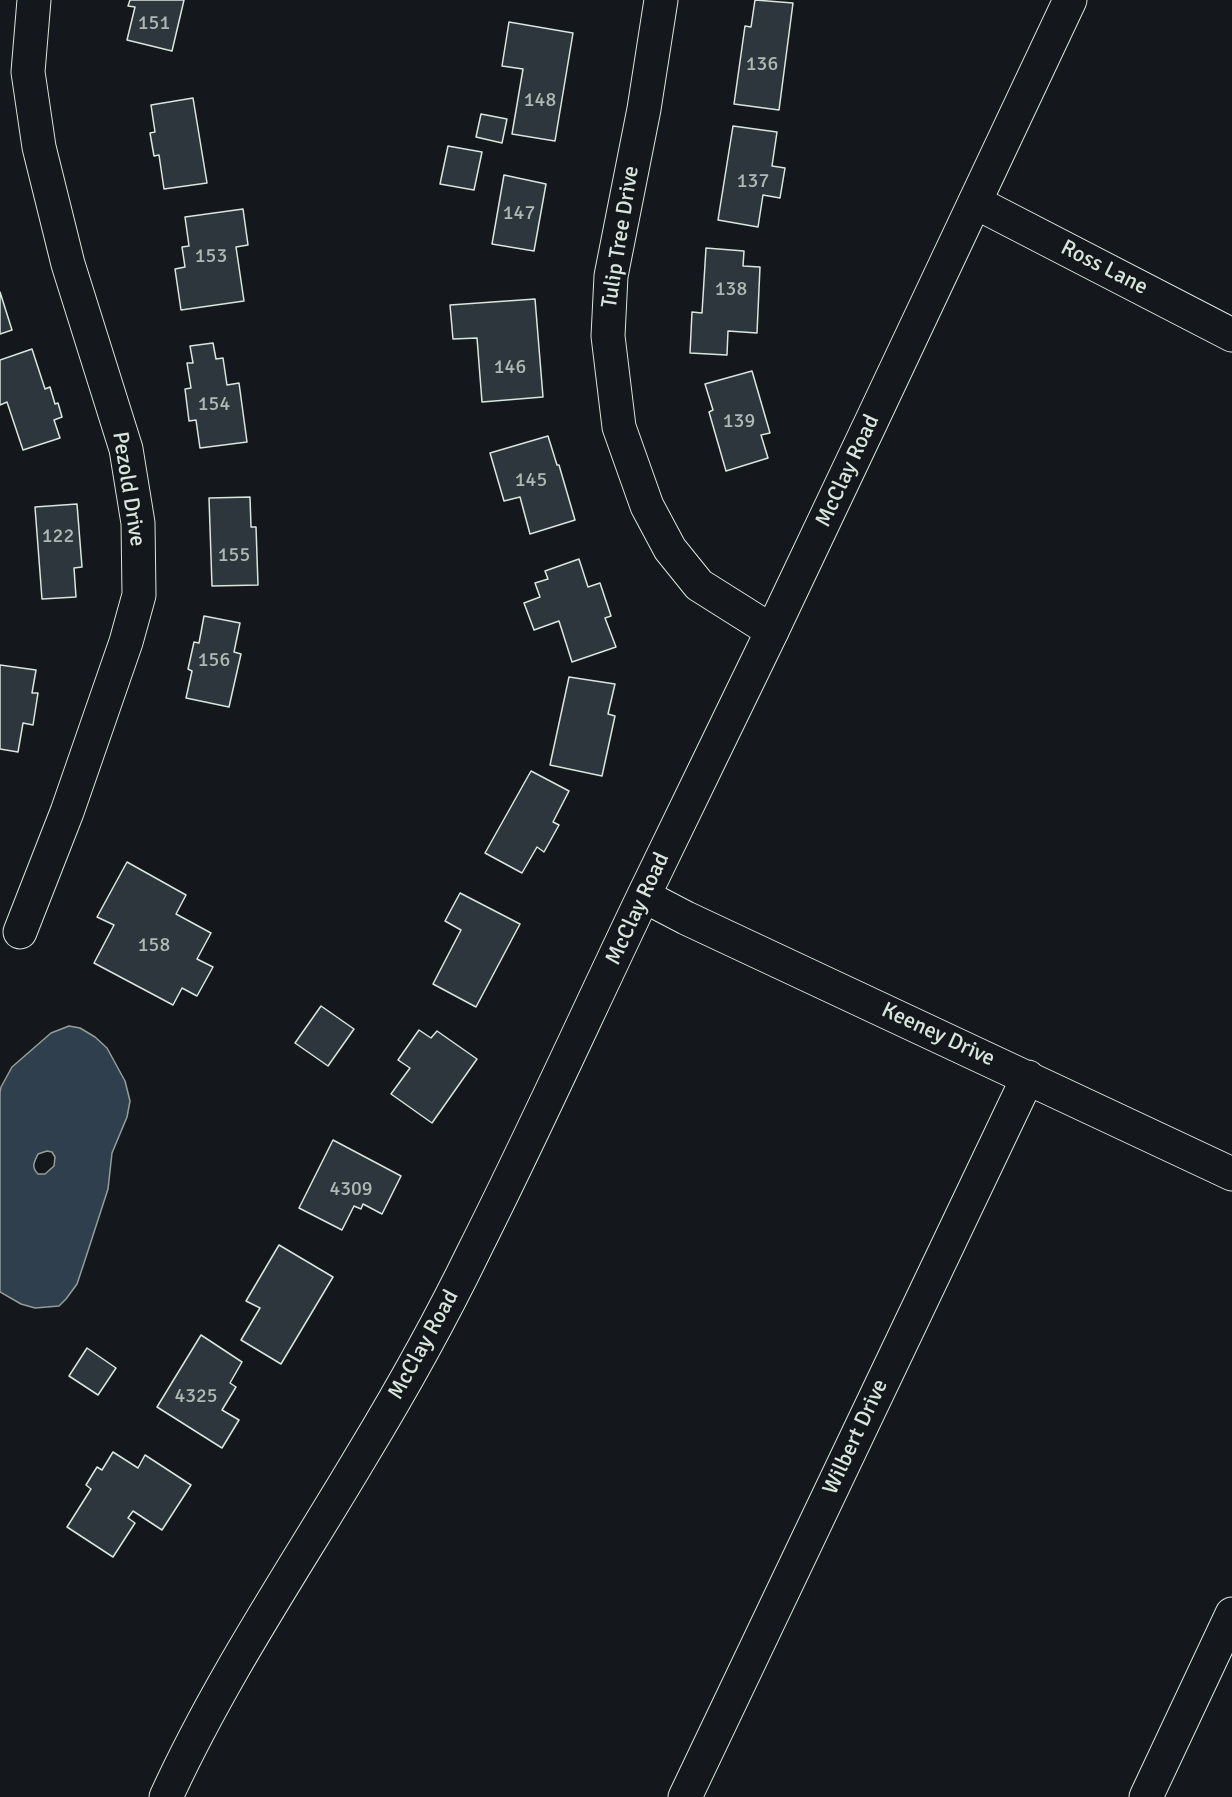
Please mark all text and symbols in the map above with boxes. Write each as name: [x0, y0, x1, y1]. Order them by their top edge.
house number: 151: [138, 12, 170, 36]
house number: 136: [746, 53, 778, 77]
house number: 148: [524, 89, 556, 113]
street label: Tulip Tree Drive: [597, 164, 645, 310]
house number: 137: [737, 170, 769, 194]
house number: 147: [503, 202, 535, 226]
street label: Ross Lane: [1056, 235, 1152, 301]
house number: 153: [195, 245, 227, 269]
house number: 138: [715, 278, 747, 302]
house number: 146: [494, 356, 526, 380]
house number: 154: [198, 393, 230, 417]
house number: 139: [723, 410, 755, 434]
street label: McClay Road: [810, 411, 886, 531]
street label: Pezold Drive: [106, 430, 150, 548]
house number: 145: [515, 469, 547, 493]
house number: 122: [42, 525, 74, 549]
house number: 155: [218, 544, 250, 568]
house number: 156: [198, 649, 230, 673]
street label: McClay Road: [600, 849, 676, 969]
house number: 158: [138, 934, 170, 958]
street label: Keeney Drive: [877, 997, 999, 1073]
house number: 4309: [329, 1178, 373, 1202]
street label: McClay Road: [383, 1286, 465, 1404]
street label: Wilbert Drive: [818, 1375, 894, 1499]
house number: 4325: [174, 1385, 218, 1409]

